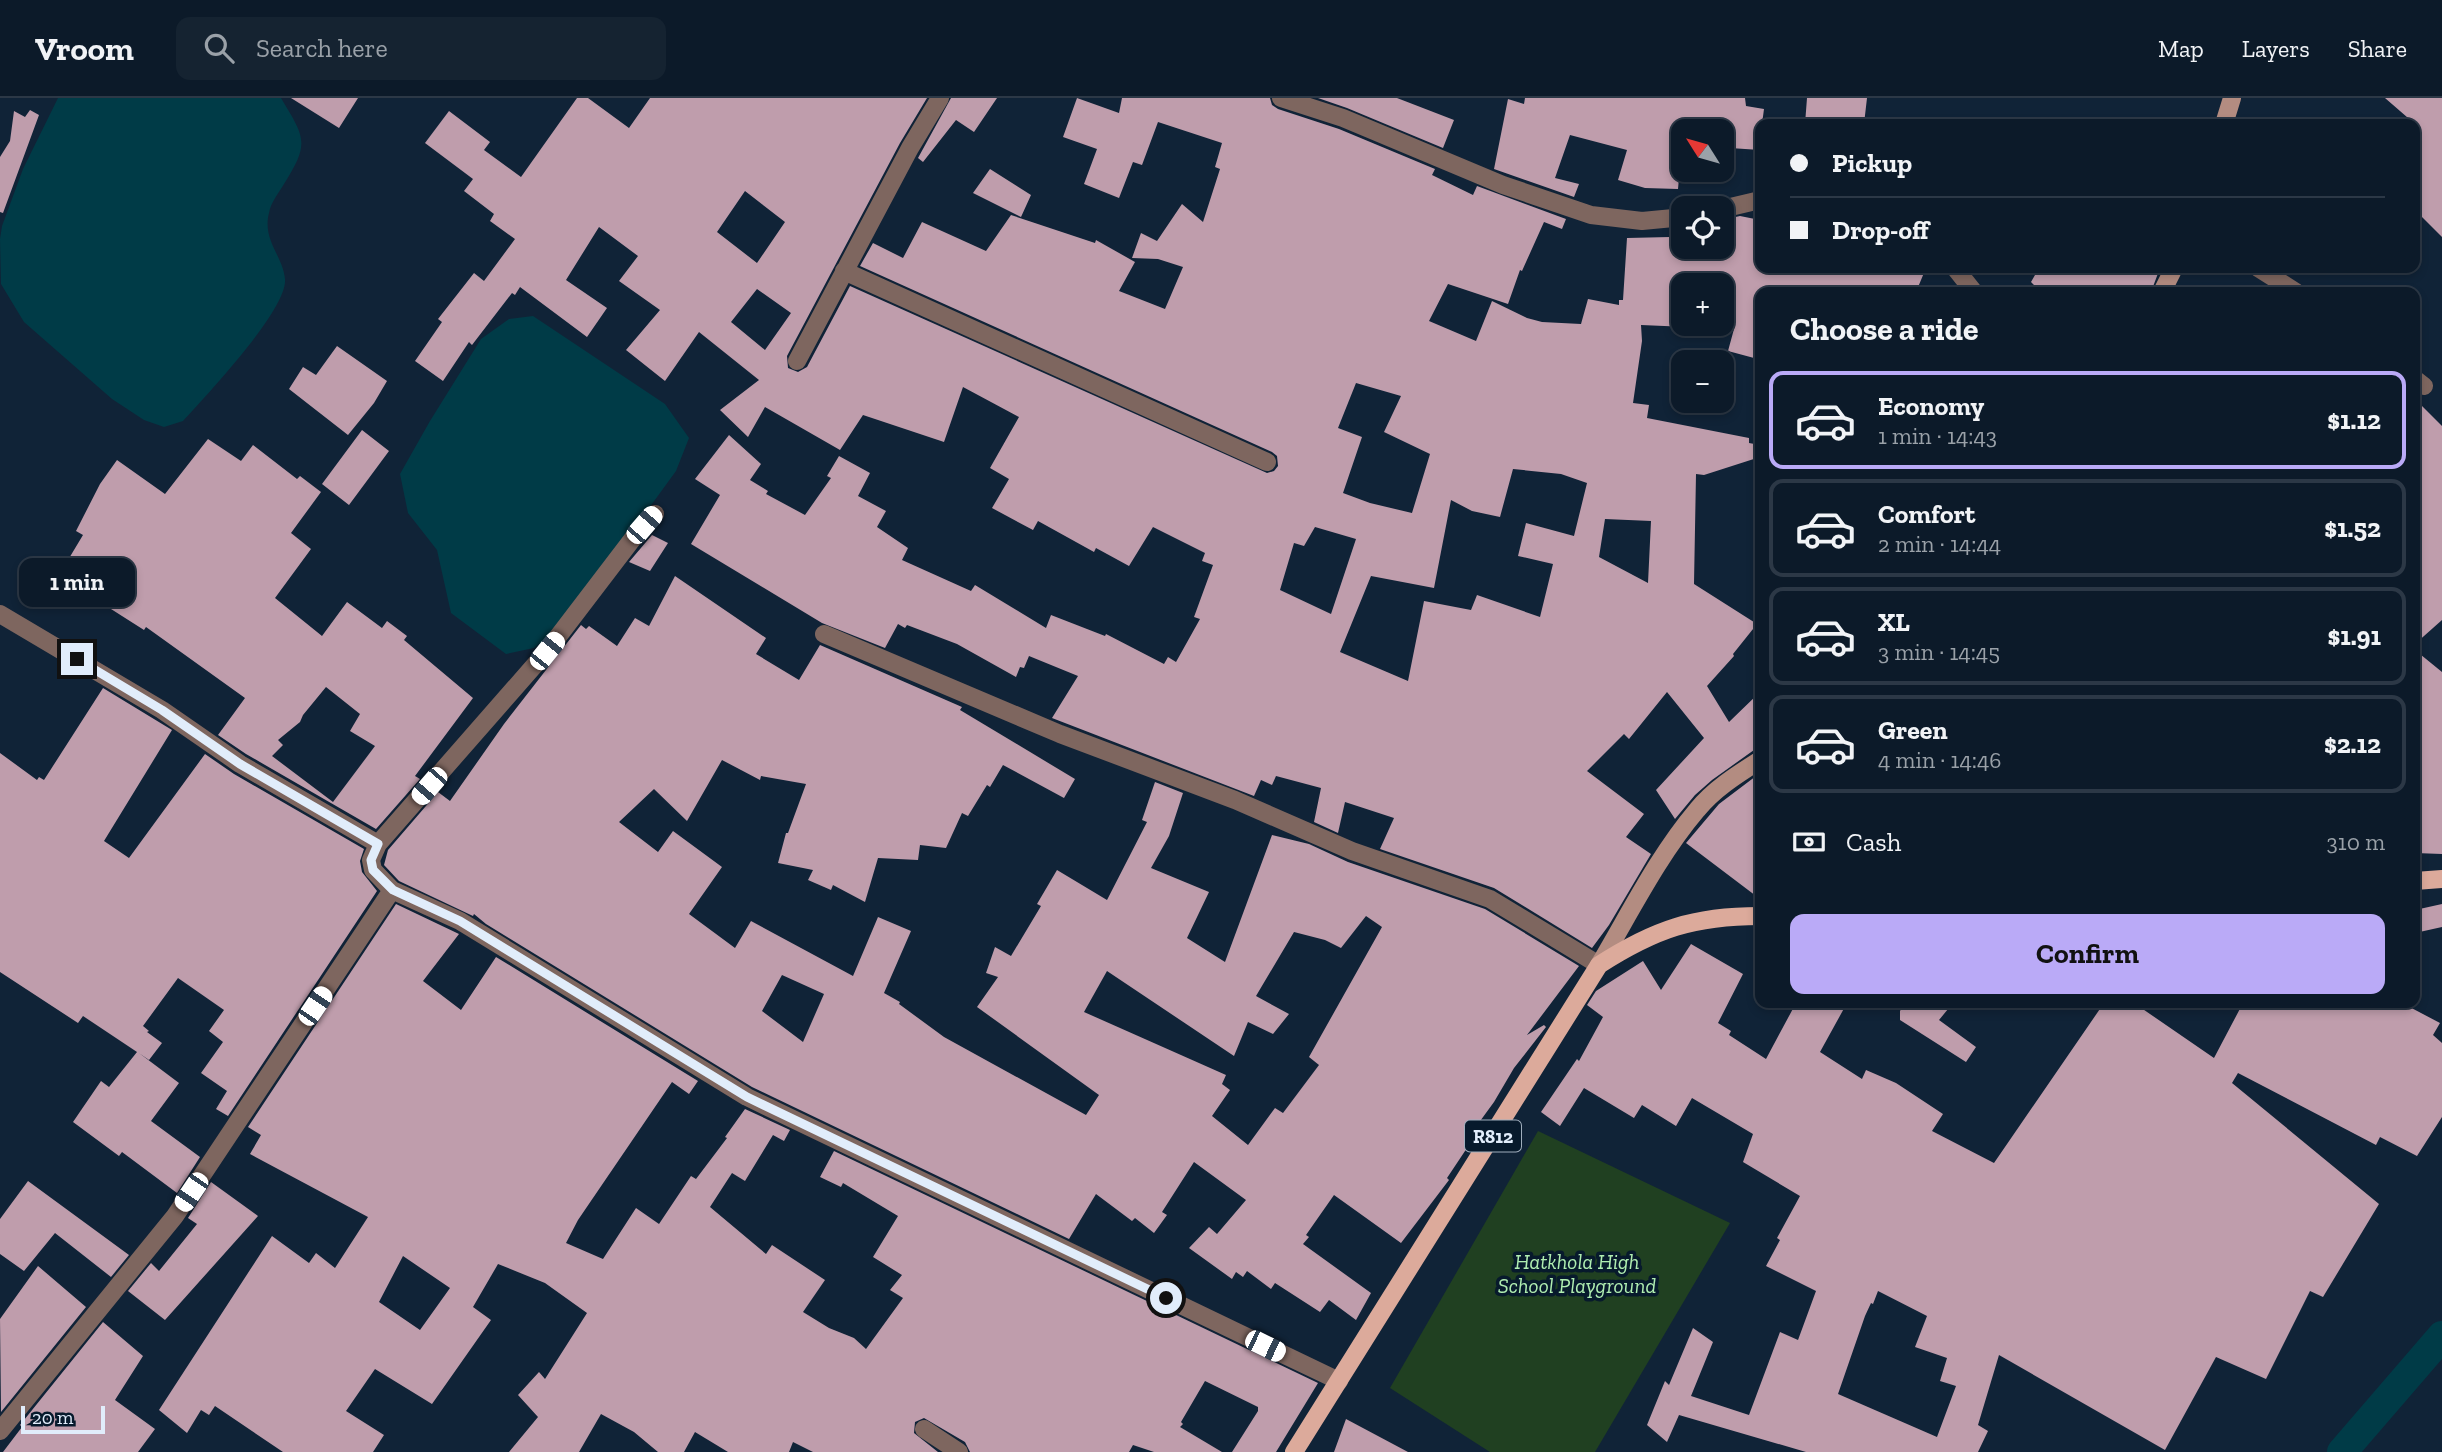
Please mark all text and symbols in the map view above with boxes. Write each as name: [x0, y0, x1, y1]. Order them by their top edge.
search box: [176, 17, 666, 80]
text: Vroom: [35, 29, 134, 68]
icon: search: [200, 29, 238, 67]
text: Search here: [256, 32, 388, 64]
text: Map: [2158, 34, 2204, 63]
text: Layers: [2242, 34, 2310, 63]
text: Share: [2348, 34, 2407, 63]
north arrow: [1671, 119, 1734, 182]
map controls: [1671, 119, 1734, 413]
text: Pickup: [1832, 147, 1912, 179]
button: locate: [1671, 196, 1734, 259]
text: Drop-off: [1832, 214, 1929, 246]
button: +: [1671, 273, 1734, 336]
text: Choose a ride: [1790, 310, 1978, 348]
button: −: [1671, 350, 1734, 413]
icon: car: [1794, 389, 1857, 452]
text: Economy: [1878, 390, 1984, 422]
text: $1.12: [2327, 404, 2381, 436]
text: 1 min · 14:43: [1878, 422, 1997, 450]
icon: car: [1794, 497, 1857, 560]
text: Comfort: [1878, 498, 1975, 530]
car: [623, 502, 666, 548]
text: $1.52: [2324, 512, 2381, 544]
text: 2 min · 14:44: [1878, 530, 2001, 558]
callout: 1 min: [19, 558, 135, 606]
text: 1 min: [50, 568, 104, 596]
icon: car: [1794, 605, 1857, 668]
text: XL: [1878, 606, 1910, 638]
text: $1.91: [2327, 620, 2381, 652]
car: [526, 628, 569, 674]
text: 3 min · 14:45: [1878, 638, 2000, 666]
route end: [61, 643, 93, 675]
icon: car: [1794, 713, 1857, 776]
text: Green: [1878, 714, 1948, 746]
text: $2.12: [2324, 728, 2381, 760]
text: 4 min · 14:46: [1878, 746, 2002, 774]
car: [408, 763, 451, 809]
icon: cash: [1790, 823, 1828, 861]
text: Cash: [1846, 826, 1901, 858]
text: 310 m: [2327, 828, 2385, 856]
button: Confirm: [1790, 914, 2385, 994]
car: [295, 983, 336, 1029]
road number: R812: [1465, 1120, 1521, 1152]
car: [171, 1169, 212, 1215]
park label: Hatkhola High School Playground: [1498, 1249, 1657, 1298]
route start: [1150, 1282, 1182, 1314]
car: [1242, 1327, 1289, 1365]
scale bar: [21, 1403, 105, 1435]
text: 20 m: [32, 1406, 73, 1429]

